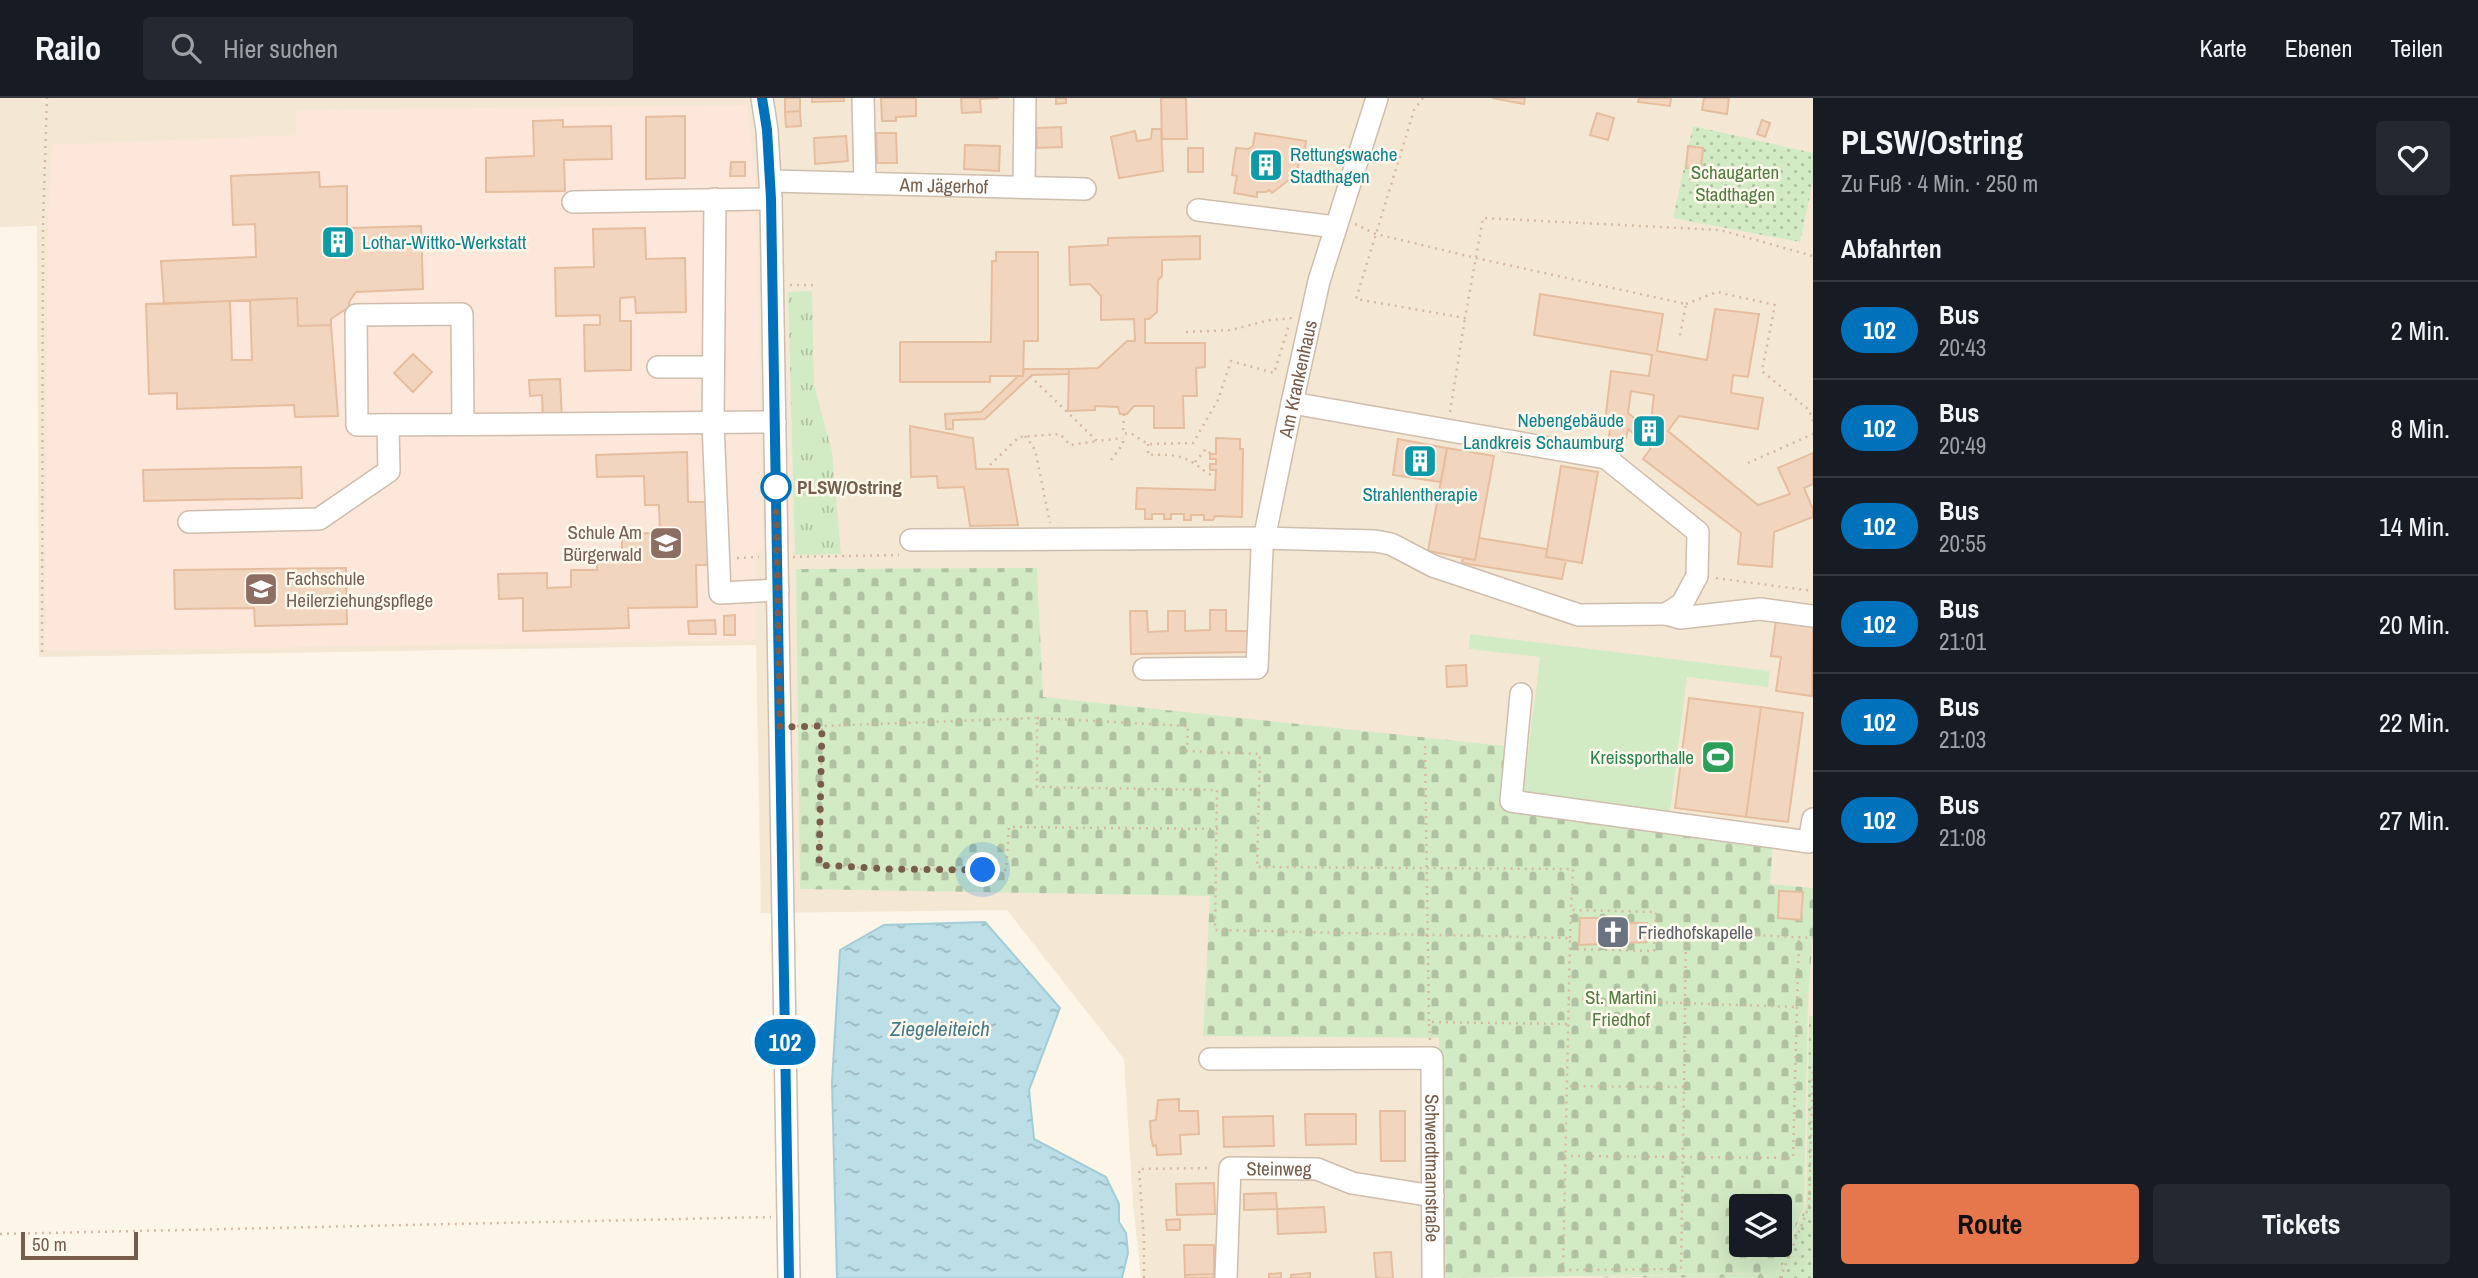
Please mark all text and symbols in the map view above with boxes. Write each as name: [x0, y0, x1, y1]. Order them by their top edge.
search box: [143, 17, 633, 80]
text: Railo: [35, 26, 101, 70]
icon: search: [167, 29, 205, 67]
text: Hier suchen: [223, 31, 338, 66]
text: Karte: [2200, 32, 2247, 64]
text: Ebenen: [2285, 32, 2352, 64]
text: Teilen: [2390, 32, 2443, 64]
text: PLSW/Ostring: [1841, 120, 2023, 164]
button: heart: [2376, 121, 2450, 195]
place label: Rettungswache Stadthagen: [1290, 141, 1397, 189]
building icon: Rettungswache Stadthagen: [1247, 146, 1285, 184]
park label: Schaugarten Stadthagen: [1691, 159, 1779, 207]
text: Zu Fuß · 4 Min. · 250 m: [1841, 168, 2038, 199]
street label: Am Jägerhof: [898, 171, 989, 200]
building icon: Lothar-Wittko-Werkstatt: [319, 223, 357, 261]
place label: Lothar-Wittko-Werkstatt: [362, 229, 527, 255]
text: Abfahrten: [1841, 231, 1942, 266]
text: Bus: [1939, 297, 1979, 332]
text: 2 Min.: [2391, 313, 2450, 348]
text: 102: [1863, 314, 1896, 346]
street label: Am Krankenhaus: [1272, 317, 1323, 441]
text: 20:43: [1939, 332, 1986, 363]
text: Bus: [1939, 395, 1979, 430]
place label: Nebengebäude Landkreis Schaumburg: [1463, 407, 1624, 455]
text: 8 Min.: [2391, 411, 2450, 446]
building icon: Nebengebäude Landkreis Schaumburg: [1630, 412, 1668, 450]
text: 102: [1863, 412, 1896, 444]
text: 20:49: [1939, 430, 1986, 461]
building icon: Strahlentherapie: [1401, 442, 1439, 480]
marker: PLSW/Ostring: [761, 472, 791, 502]
place label: PLSW/Ostring: [797, 474, 902, 500]
place label: Strahlentherapie: [1362, 481, 1478, 507]
text: Bus: [1939, 493, 1979, 528]
text: 14 Min.: [2379, 509, 2450, 544]
text: 102: [1863, 510, 1896, 542]
place label: Schule Am Bürgerwald: [563, 519, 642, 567]
school or university icon: Schule Am Bürgerwald: [647, 524, 685, 562]
text: 20:55: [1939, 528, 1986, 559]
place label: Fachschule Heilerziehungspflege: [286, 565, 433, 613]
school or university icon: Fachschule Heilerziehungspflege: [242, 570, 280, 608]
text: Bus: [1939, 591, 1979, 626]
text: 20 Min.: [2379, 607, 2450, 642]
text: 102: [1863, 608, 1896, 640]
text: 21:01: [1939, 626, 1986, 657]
text: Bus: [1939, 689, 1979, 724]
text: 22 Min.: [2379, 705, 2450, 740]
text: 102: [1863, 706, 1896, 738]
text: 21:03: [1939, 724, 1986, 755]
sports icon: Kreissporthalle: [1699, 738, 1737, 776]
place label: Kreissporthalle: [1590, 744, 1694, 770]
text: Bus: [1939, 787, 1979, 822]
text: 27 Min.: [2379, 803, 2450, 838]
text: 102: [1863, 804, 1896, 836]
text: 21:08: [1939, 822, 1986, 853]
your location: [965, 852, 1000, 887]
church icon: Friedhofskapelle: [1594, 913, 1632, 951]
place label: Friedhofskapelle: [1638, 919, 1753, 945]
park label: St. Martini Friedhof: [1585, 984, 1657, 1032]
water label: Ziegeleiteich: [889, 1014, 990, 1043]
line badge: 102: [745, 1019, 825, 1065]
text: 102: [769, 1026, 801, 1058]
street label: Schwerdtmannstraße: [1419, 1094, 1446, 1242]
street label: Steinweg: [1246, 1155, 1312, 1182]
button: Route: [1841, 1184, 2139, 1264]
button: Tickets: [2153, 1184, 2450, 1264]
map controls: [1729, 1194, 1792, 1257]
button: layers: [1729, 1194, 1792, 1257]
scale bar: [21, 1229, 138, 1261]
text: 50 m: [32, 1231, 67, 1257]

